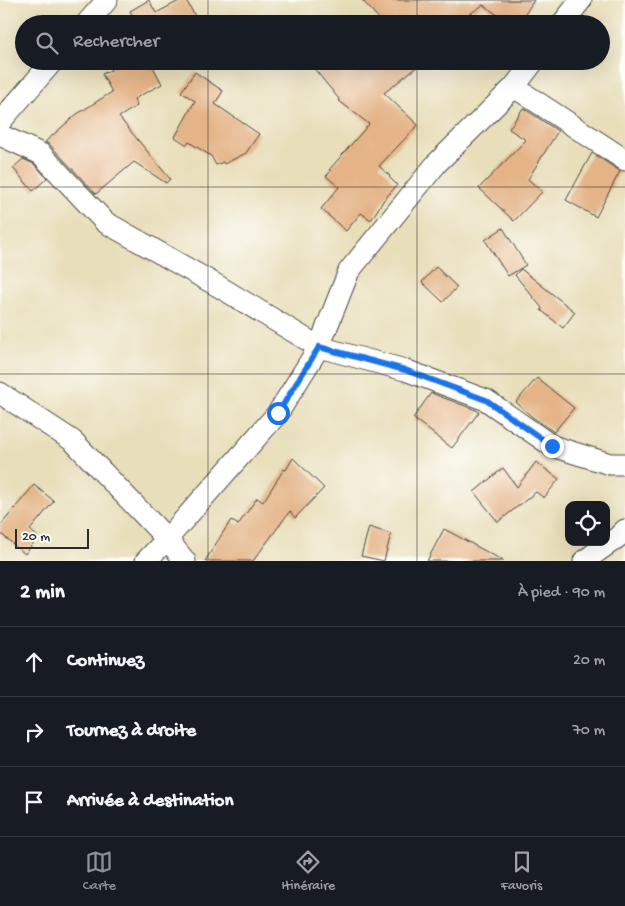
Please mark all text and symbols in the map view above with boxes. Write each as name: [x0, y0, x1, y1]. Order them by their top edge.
search box: [15, 15, 610, 70]
icon: search: [33, 29, 61, 57]
text: Rechercher: [73, 31, 159, 54]
route start: [267, 402, 290, 425]
route end: [541, 435, 564, 458]
map controls: [565, 501, 610, 546]
button: locate: [565, 501, 610, 546]
scale bar: [15, 526, 89, 549]
text: 20 m: [22, 529, 50, 546]
text: 2 min: [20, 581, 65, 606]
text: À pied · 90 m: [518, 584, 605, 603]
icon: ahead: [20, 648, 48, 676]
text: Continuez: [67, 650, 144, 673]
text: 20 m: [573, 652, 605, 671]
icon: right: [20, 718, 48, 746]
text: Tournez à droite: [67, 720, 196, 743]
text: 70 m: [572, 722, 605, 741]
icon: arrive: [20, 788, 48, 816]
text: Arrivée à destination: [67, 790, 233, 813]
tab: Carte: [83, 848, 116, 895]
tab: Itinéraire: [281, 848, 335, 895]
tab: Favoris: [501, 848, 542, 895]

